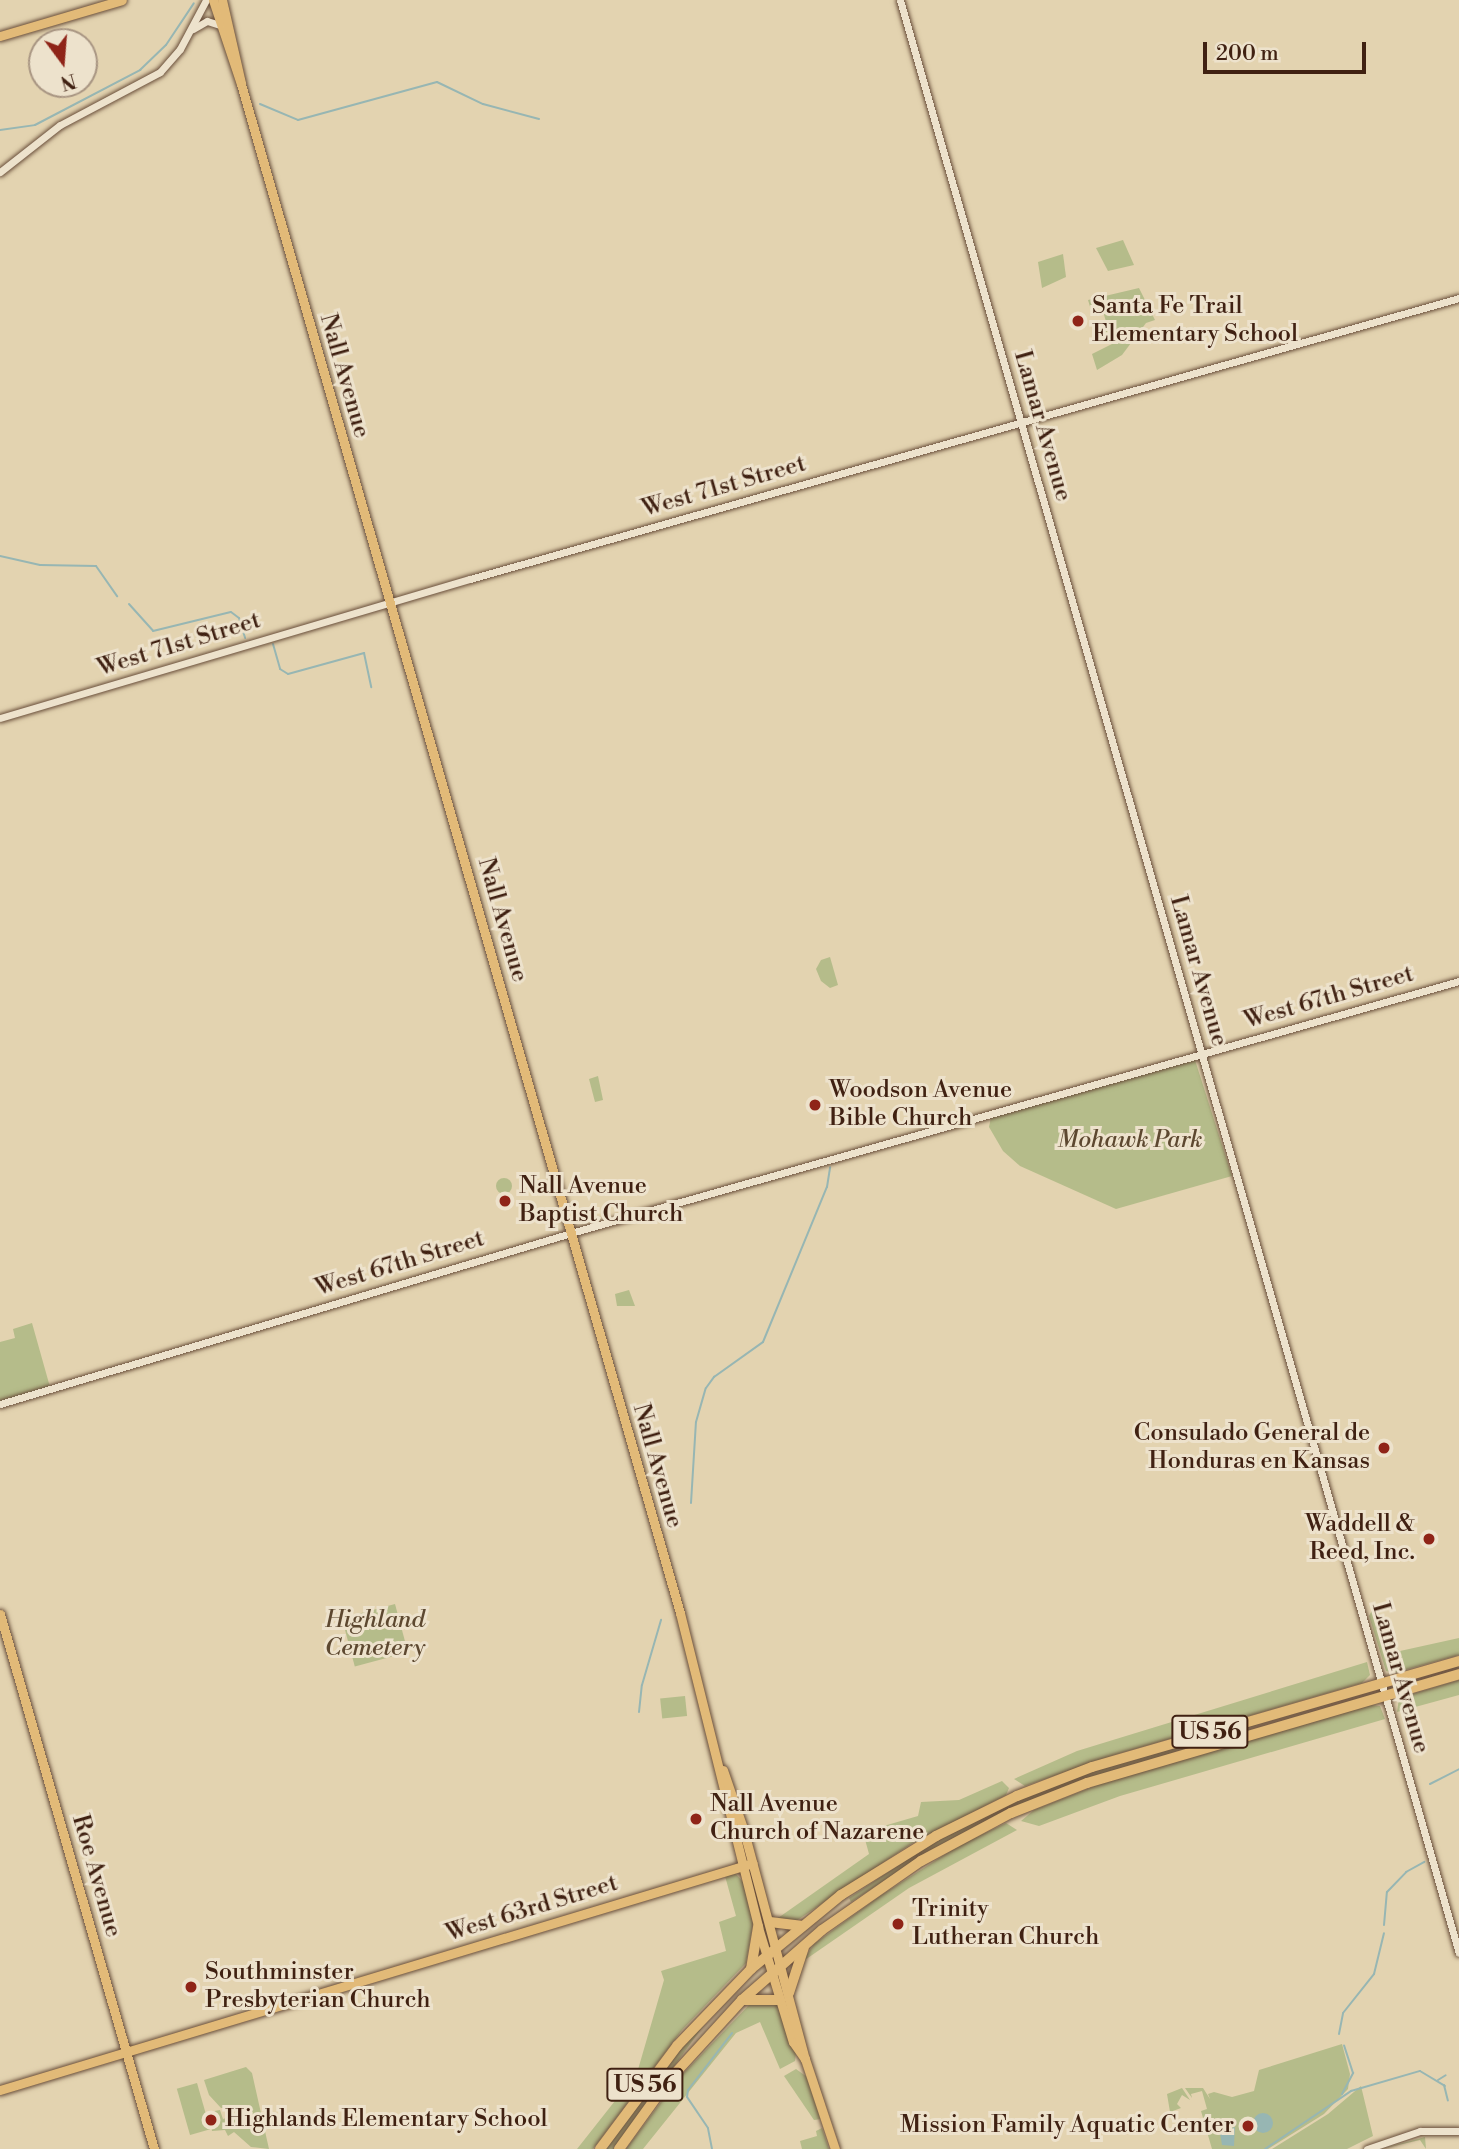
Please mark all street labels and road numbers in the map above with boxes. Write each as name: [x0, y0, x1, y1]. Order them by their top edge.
street label: Nall Avenue: [313, 311, 375, 441]
street label: Lamar Avenue: [1007, 347, 1077, 505]
street label: West 71st Street: [639, 450, 809, 524]
street label: West 71st Street: [94, 607, 264, 683]
street label: Nall Avenue: [471, 855, 533, 985]
street label: Lamar Avenue: [1163, 892, 1233, 1050]
street label: West 67th Street: [1241, 960, 1417, 1036]
street label: West 67th Street: [312, 1225, 488, 1303]
street label: Nall Avenue: [626, 1401, 688, 1531]
street label: Lamar Avenue: [1365, 1599, 1435, 1757]
road number: US 56: [1170, 1712, 1250, 1751]
street label: Roe Avenue: [65, 1811, 127, 1941]
street label: West 63rd Street: [443, 1869, 621, 1949]
road number: US 56: [605, 2066, 685, 2104]

